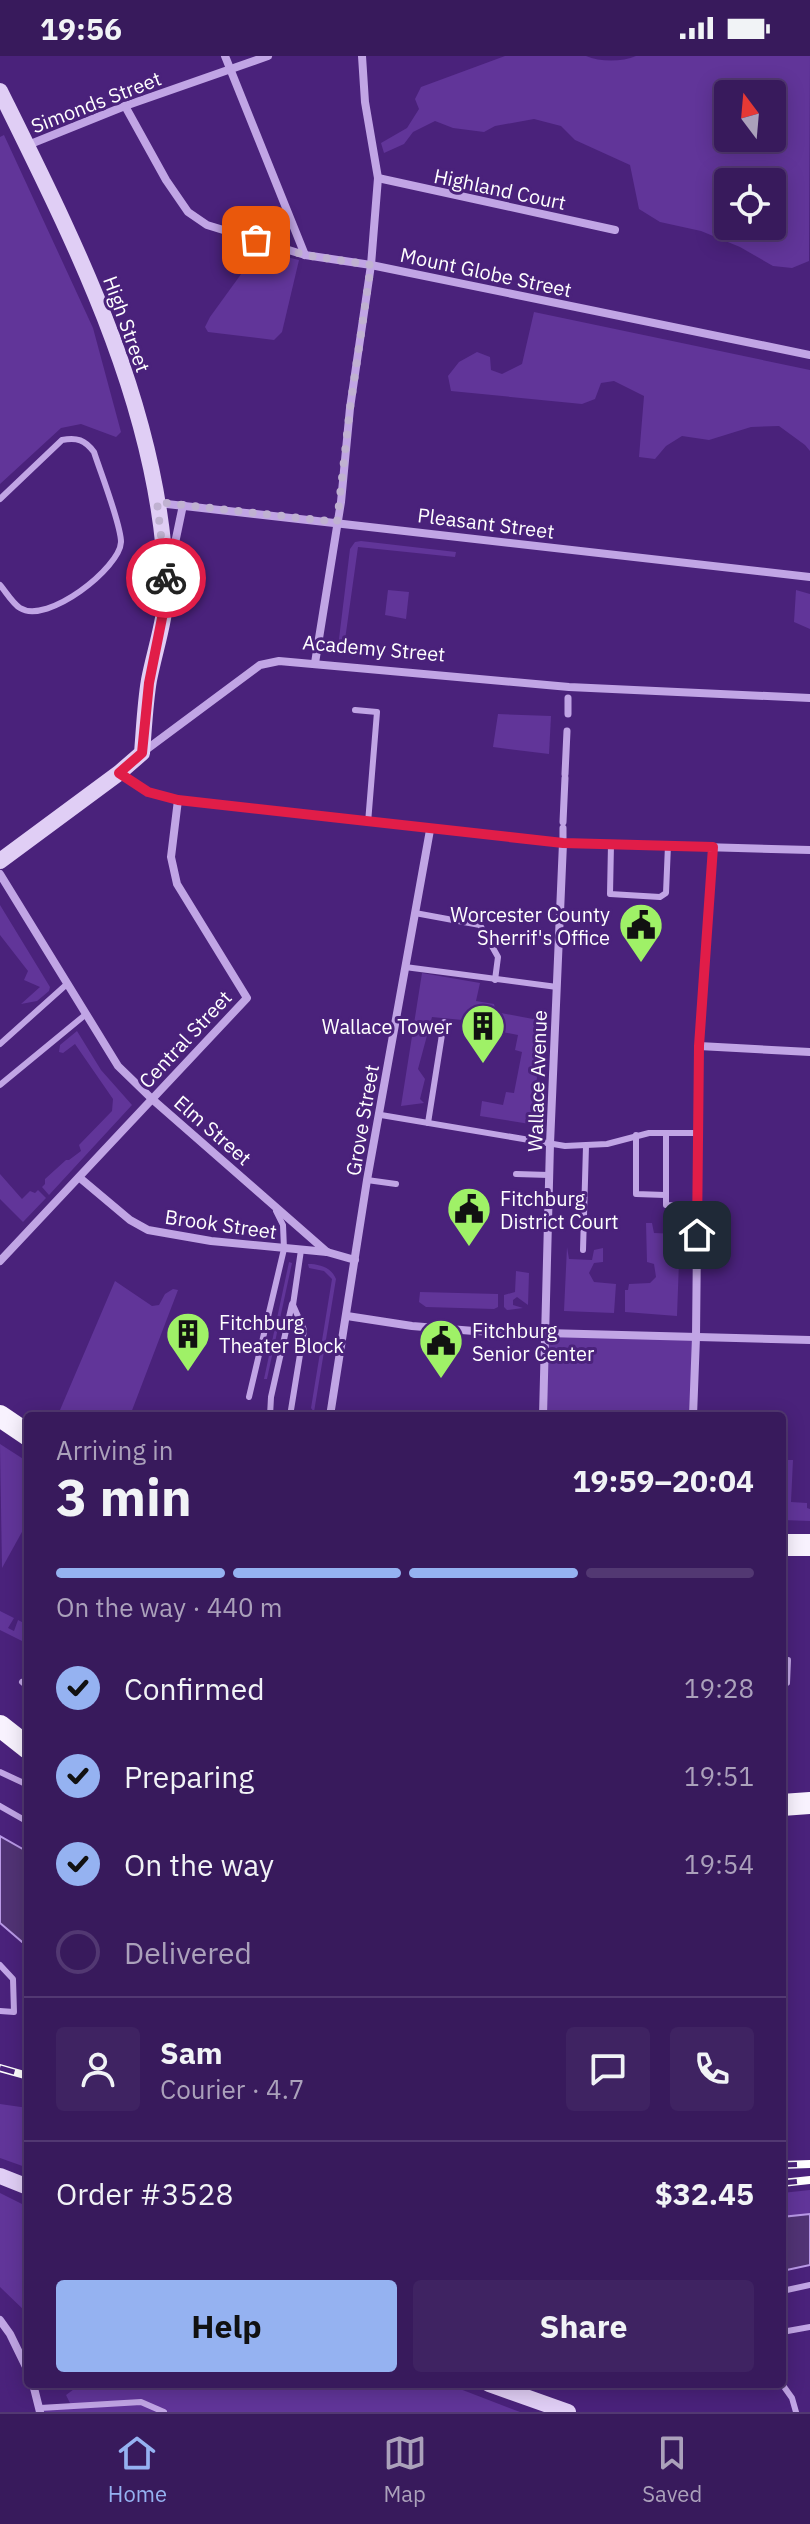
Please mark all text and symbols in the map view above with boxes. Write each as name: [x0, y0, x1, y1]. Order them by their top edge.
text: 19:56: [40, 9, 122, 48]
street label: Simonds Street: [27, 65, 165, 139]
north arrow: [714, 80, 786, 152]
map controls: [714, 80, 786, 240]
street label: Highland Court: [432, 162, 568, 216]
button: locate: [714, 168, 786, 240]
pin: [222, 206, 290, 274]
icon: bag: [234, 218, 278, 262]
street label: Mount Globe Street: [398, 241, 574, 303]
street label: High Street: [97, 272, 157, 376]
street label: Pleasant Street: [416, 501, 556, 545]
courier: [126, 538, 206, 618]
icon: bike: [144, 556, 188, 600]
street label: Academy Street: [302, 628, 446, 668]
place label: Worcester County Sherrif's Office: [450, 901, 610, 951]
public building icon: Worcester County Sherrif's Office: [617, 901, 665, 964]
street label: Central Street: [133, 984, 237, 1094]
building icon: Wallace Tower: [459, 1002, 507, 1065]
street label: Wallace Avenue: [521, 1009, 553, 1153]
place label: Wallace Tower: [322, 1013, 452, 1040]
street label: Grove Street: [339, 1062, 385, 1178]
street label: Elm Street: [169, 1089, 257, 1171]
public building icon: Fitchburg District Court: [445, 1185, 493, 1248]
place label: Fitchburg District Court: [500, 1185, 619, 1235]
pin: [663, 1201, 731, 1269]
street label: Brook Street: [163, 1203, 279, 1245]
icon: home: [675, 1213, 719, 1257]
place label: Fitchburg Theater Block: [219, 1309, 344, 1359]
building icon: Fitchburg Theater Block: [164, 1310, 212, 1373]
public building icon: Fitchburg Senior Center: [417, 1317, 465, 1380]
place label: Fitchburg Senior Center: [472, 1317, 594, 1367]
text: Arriving in: [56, 1433, 173, 1467]
text: 19:59–20:04: [573, 1461, 754, 1500]
text: 3 min: [56, 1463, 192, 1530]
text: On the way · 440 m: [56, 1590, 282, 1624]
icon: check: [56, 1666, 100, 1710]
text: Confirmed: [124, 1669, 265, 1708]
text: 19:28: [684, 1671, 754, 1705]
icon: check: [56, 1754, 100, 1798]
text: Preparing: [124, 1757, 254, 1796]
text: 19:51: [684, 1759, 754, 1793]
icon: check: [56, 1842, 100, 1886]
text: On the way: [124, 1845, 274, 1884]
text: 19:54: [684, 1847, 754, 1881]
text: Delivered: [124, 1933, 252, 1972]
button: person: [56, 2027, 140, 2111]
button: chat: [566, 2027, 650, 2111]
button: phone: [670, 2027, 754, 2111]
text: Sam: [160, 2033, 223, 2072]
text: Courier · 4.7: [160, 2072, 304, 2106]
text: Order #3528: [56, 2174, 233, 2213]
text: $32.45: [655, 2174, 754, 2213]
button: Help: [56, 2280, 397, 2372]
button: Share: [413, 2280, 754, 2372]
tab: Home: [108, 2431, 167, 2508]
tab: Map: [383, 2431, 427, 2508]
tab: Saved: [642, 2431, 702, 2508]

